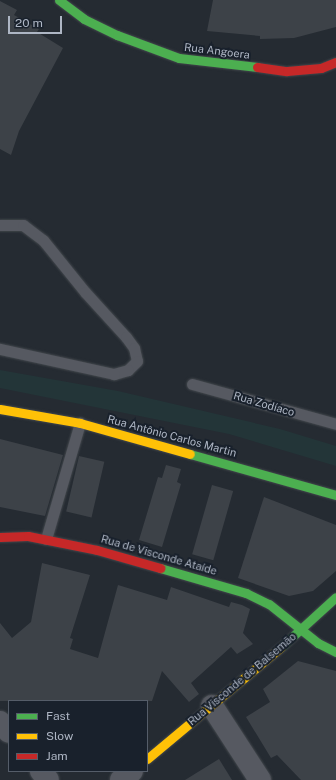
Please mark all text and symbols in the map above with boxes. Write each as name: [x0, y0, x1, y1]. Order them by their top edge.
scale bar: [10, 8, 64, 34]
text: 20 m: [15, 16, 43, 30]
street label: Rua Angoera: [183, 40, 251, 62]
street label: Rua Zodíaco: [232, 389, 296, 419]
street label: Rua Antônio Carlos Martin: [106, 412, 238, 460]
street label: Rua de Visconde Ataíde: [99, 532, 219, 578]
street label: Rua Visconde de Balsemão: [185, 630, 299, 728]
legend: [8, 700, 148, 772]
text: Fast: [46, 709, 70, 723]
text: Slow: [46, 729, 73, 743]
text: Jam: [46, 749, 68, 763]

